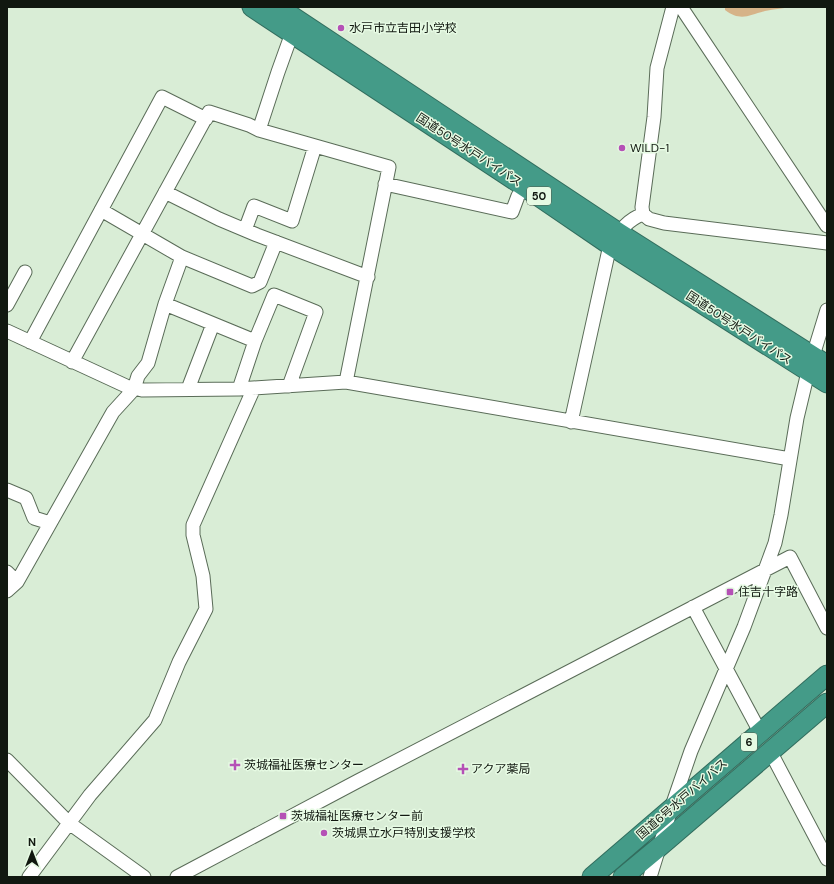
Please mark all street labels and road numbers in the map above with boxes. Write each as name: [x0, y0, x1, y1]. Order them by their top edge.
street label: 国道50号水戸バイパス: [413, 110, 525, 190]
road number: 50: [527, 187, 551, 205]
street label: 国道50号水戸バイパス: [683, 288, 795, 368]
road number: 6: [741, 733, 757, 751]
street label: 国道6号水戸バイパス: [633, 755, 731, 843]

